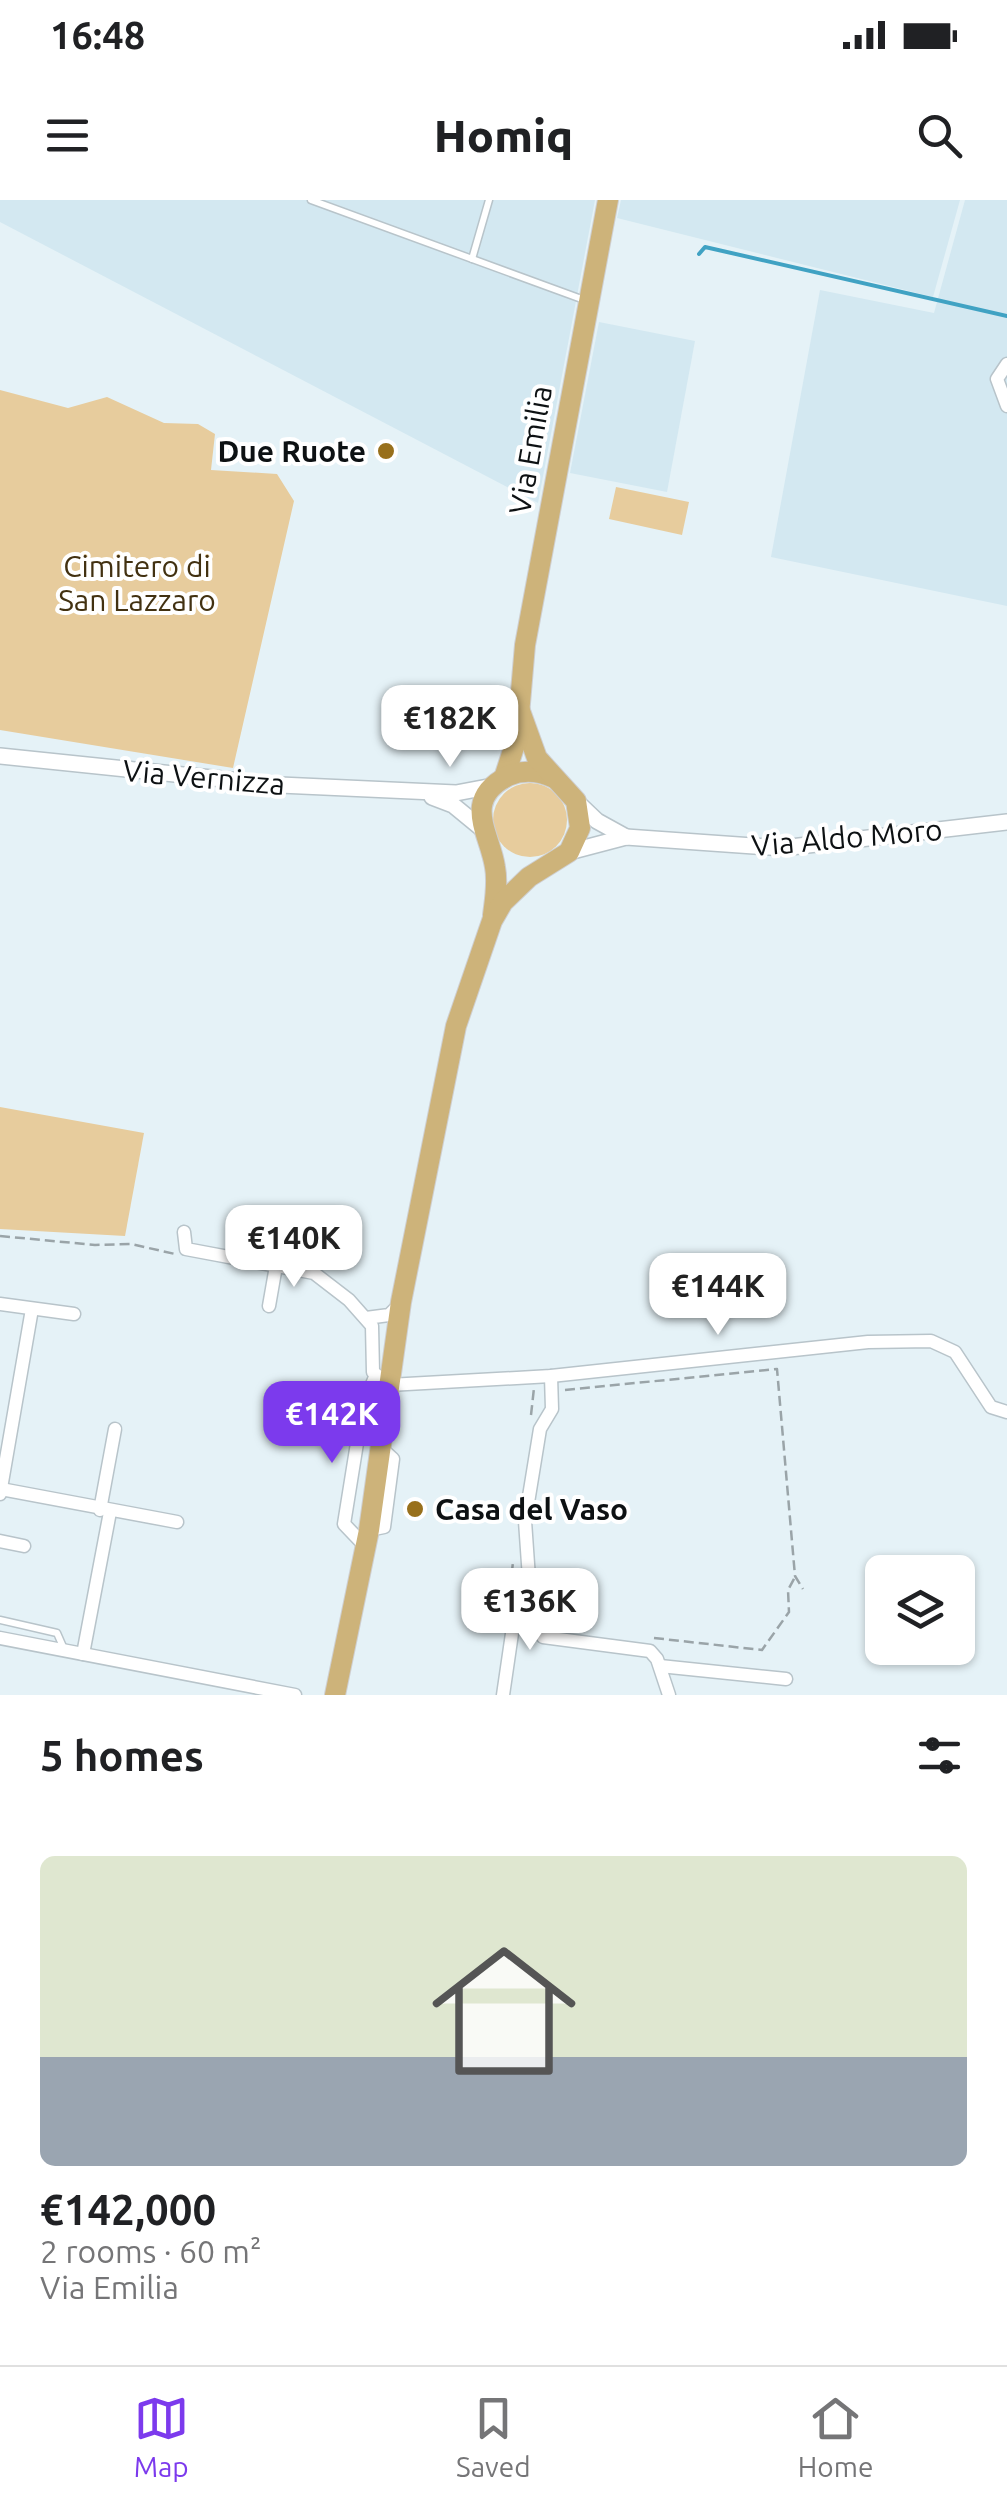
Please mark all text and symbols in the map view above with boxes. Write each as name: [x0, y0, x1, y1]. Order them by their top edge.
text: 16:48: [50, 14, 145, 56]
icon: menu: [40, 108, 95, 163]
icon: search: [912, 108, 967, 163]
text: Homiq: [434, 110, 573, 161]
street label: Via Emilia: [502, 383, 558, 517]
place label: Due Ruote: [217, 434, 366, 468]
marker: Due Ruote: [375, 440, 397, 462]
park label: Cimitero di San Lazzaro: [58, 549, 216, 617]
pin: €182K: [380, 685, 520, 770]
text: €182K: [403, 699, 497, 735]
street label: Via Vernizza: [121, 753, 287, 801]
street label: Via Aldo Moro: [750, 812, 944, 862]
pin: €140K: [224, 1205, 364, 1290]
text: €140K: [247, 1219, 341, 1255]
pin: €144K: [648, 1253, 788, 1338]
text: €144K: [671, 1267, 765, 1303]
pin: €142K: [262, 1381, 402, 1466]
text: €142K: [285, 1395, 379, 1431]
place label: Casa del Vaso: [435, 1492, 628, 1526]
marker: Casa del Vaso: [404, 1498, 426, 1520]
map controls: [865, 1555, 975, 1665]
button: layers: [865, 1555, 975, 1665]
pin: €136K: [460, 1568, 600, 1653]
text: €136K: [483, 1582, 577, 1618]
icon: filters: [912, 1728, 967, 1783]
text: 5 homes: [40, 1732, 204, 1779]
icon: home: [414, 1921, 594, 2101]
text: €142,000: [40, 2186, 216, 2233]
text: 2 rooms · 60 m²: [40, 2233, 261, 2269]
text: Via Emilia: [40, 2269, 179, 2305]
tab: Map: [134, 2391, 189, 2482]
tab: Saved: [456, 2391, 531, 2482]
tab: Home: [798, 2391, 873, 2482]

